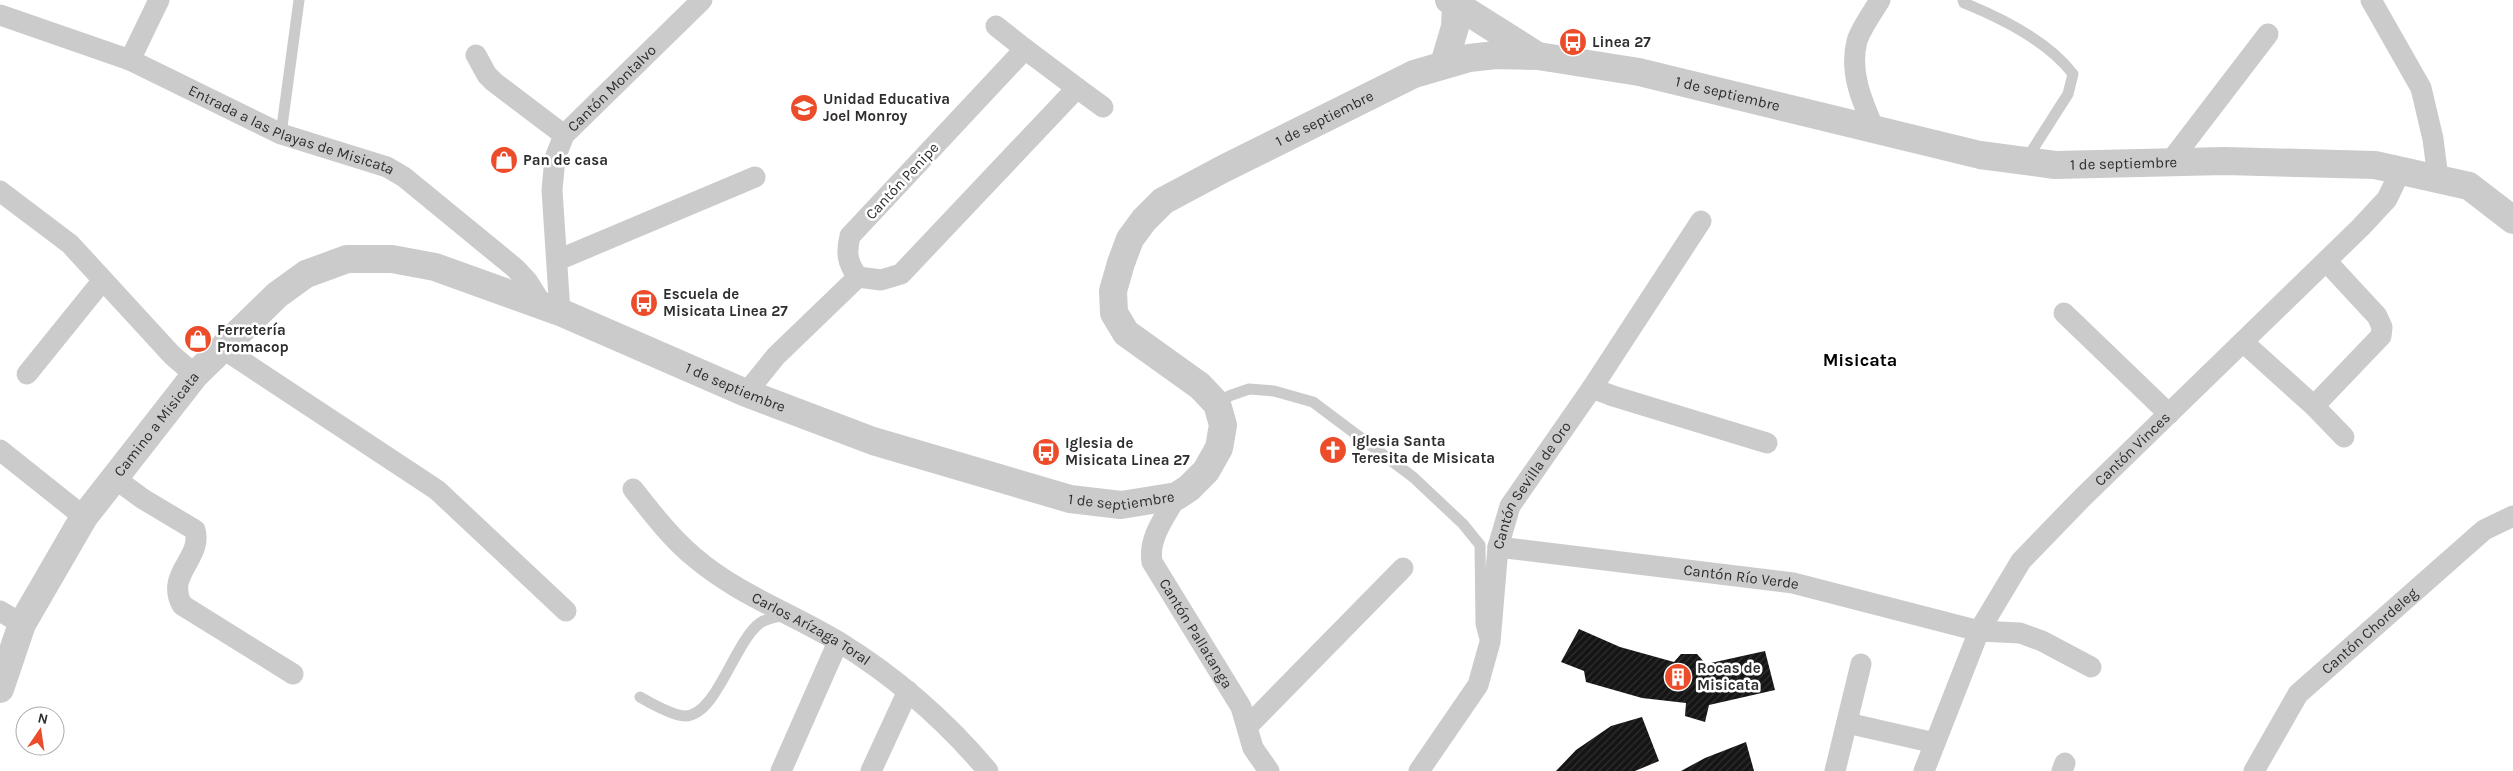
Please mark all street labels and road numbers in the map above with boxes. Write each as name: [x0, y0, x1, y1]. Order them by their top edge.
street label: Cantón Montalvo: [564, 41, 660, 136]
street label: 1 de septiembre: [1674, 72, 1782, 115]
street label: Entrada a las Playas de Misicata: [185, 81, 398, 179]
street label: 1 de septiembre: [1273, 87, 1376, 150]
street label: Cantón Penipe: [862, 139, 942, 223]
street label: 1 de septiembre: [2070, 153, 2177, 174]
street label: 1 de septiembre: [682, 359, 788, 416]
street label: Camino a Misicata: [110, 368, 203, 480]
street label: Cantón Vinces: [2091, 408, 2174, 490]
street label: Cantón Sevilla de Oro: [1489, 418, 1575, 551]
street label: 1 de septiembre: [1067, 488, 1176, 514]
street label: Cantón Río Verde: [1682, 561, 1801, 593]
street label: Cantón Pallatanga: [1155, 575, 1236, 692]
street label: Cantón Chordeleg: [2318, 584, 2422, 678]
street label: Carlos Arízaga Toral: [749, 588, 874, 669]

